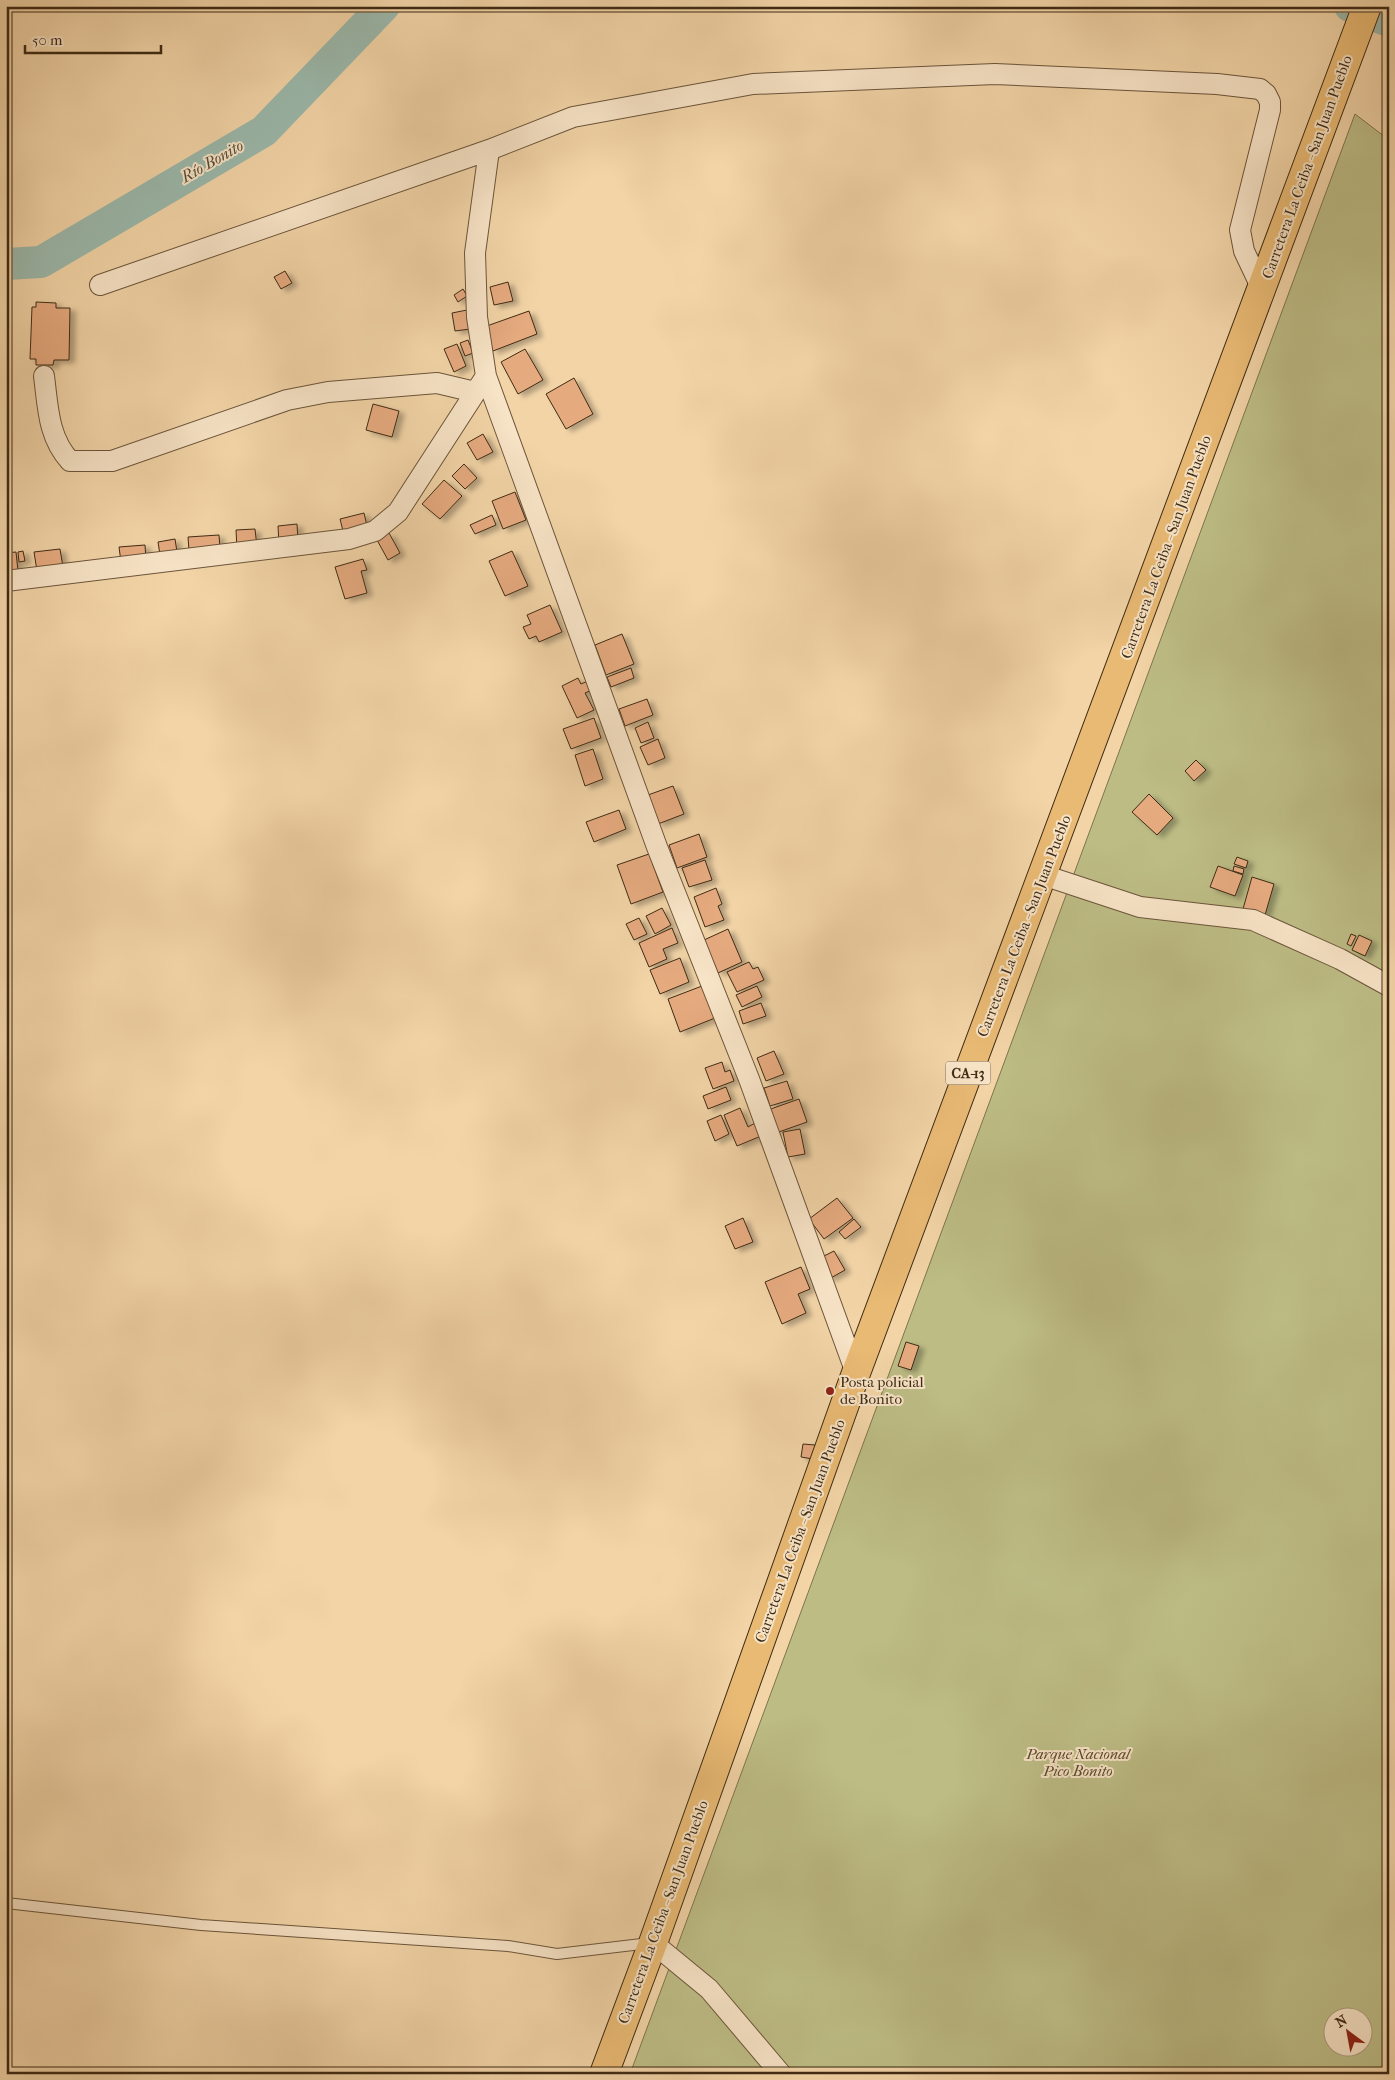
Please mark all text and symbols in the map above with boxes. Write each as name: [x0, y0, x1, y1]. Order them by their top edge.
scale bar: [25, 22, 161, 54]
text: 50 m: [32, 31, 63, 49]
street label: Carretera La Ceiba - San Juan Pueblo: [1258, 53, 1356, 281]
water label: Río Bonito: [177, 135, 247, 187]
street label: Carretera La Ceiba - San Juan Pueblo: [1117, 433, 1215, 661]
street label: Carretera La Ceiba - San Juan Pueblo: [973, 812, 1075, 1039]
road number: CA-13: [946, 1062, 990, 1084]
place label: Posta policial de Bonito: [840, 1373, 924, 1408]
marker: Posta policial de Bonito: [824, 1385, 836, 1397]
street label: Carretera La Ceiba - San Juan Pueblo: [751, 1417, 849, 1645]
park label: Parque Nacional Pico Bonito: [1025, 1745, 1132, 1780]
street label: Carretera La Ceiba - San Juan Pueblo: [614, 1798, 712, 2026]
north arrow: [1322, 2008, 1372, 2058]
text: N: [1332, 2011, 1351, 2031]

